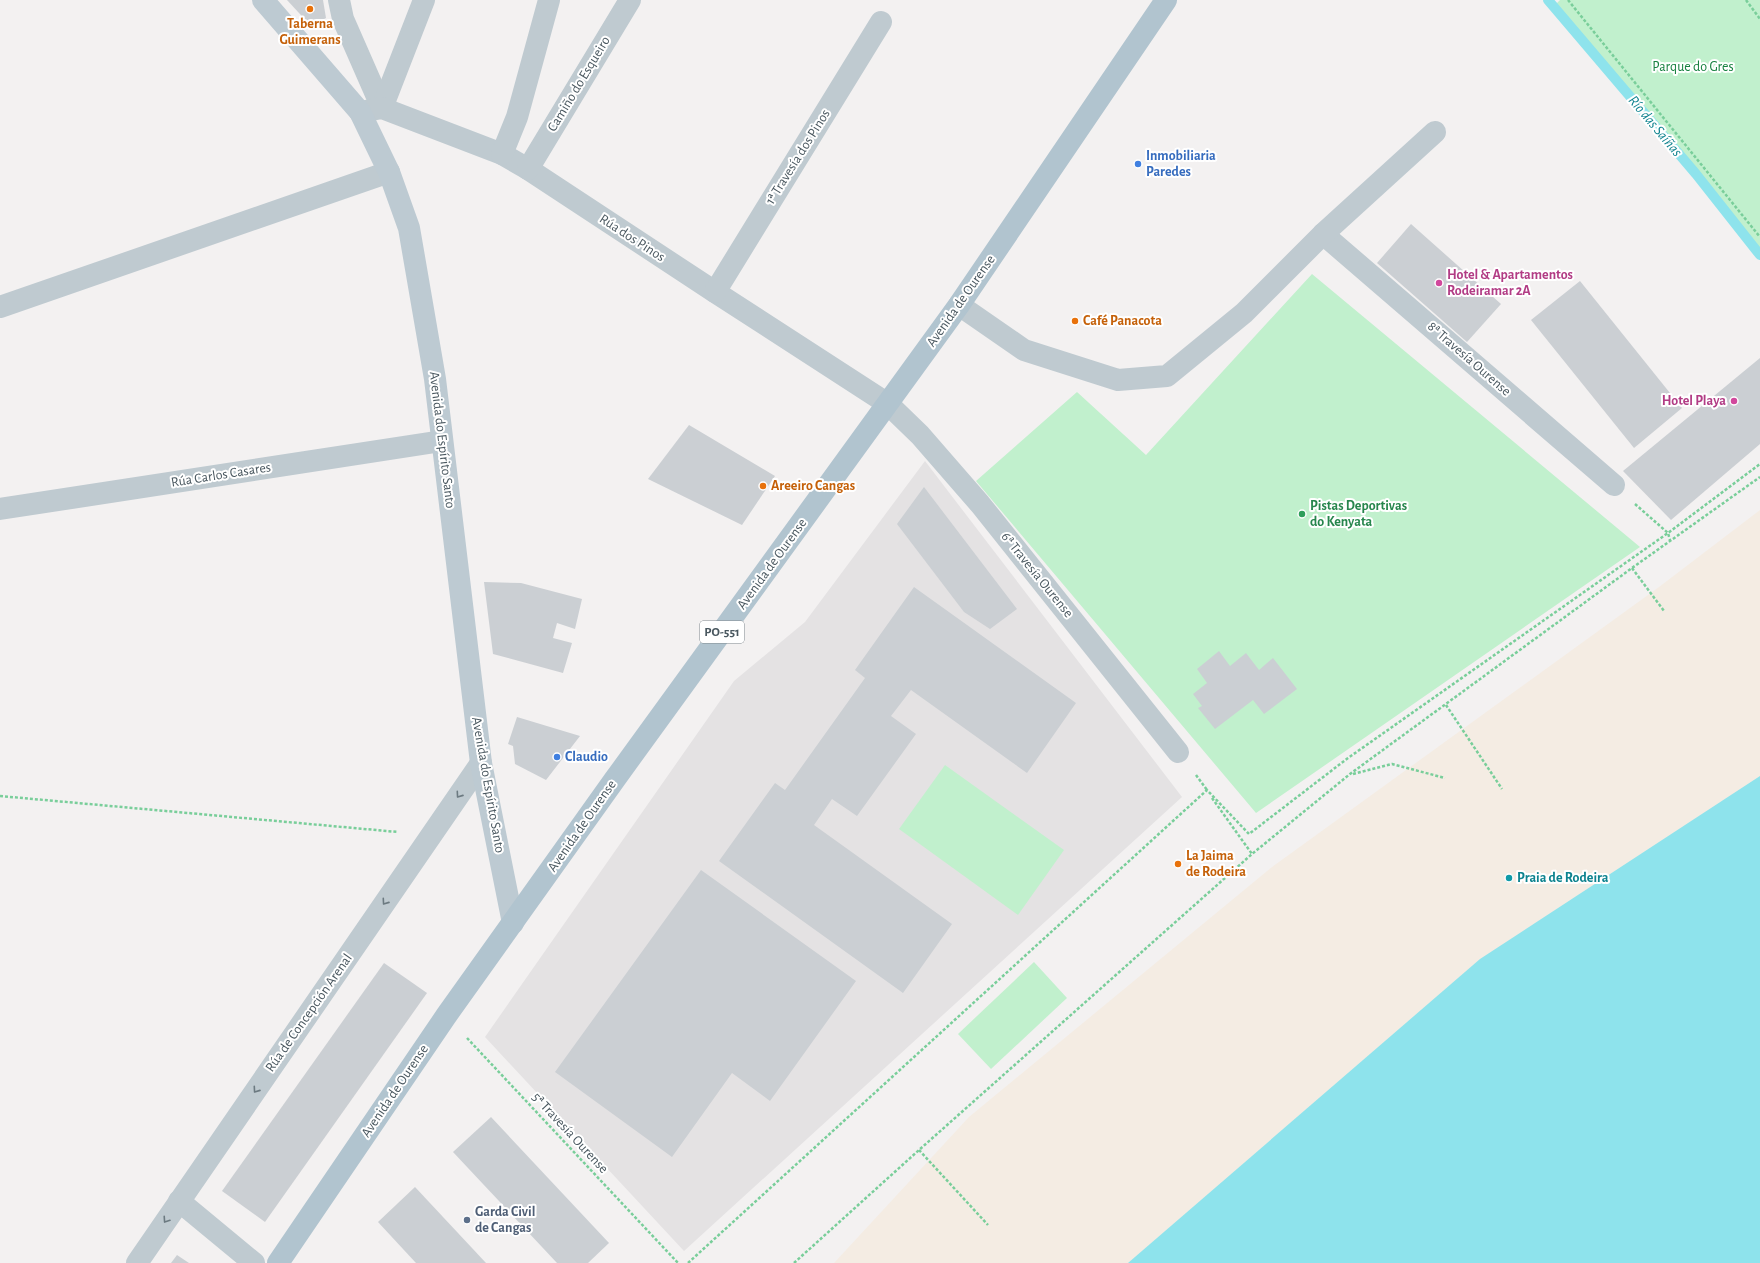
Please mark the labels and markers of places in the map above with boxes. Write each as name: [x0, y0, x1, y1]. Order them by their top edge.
marker: Taberna Guimerans: [305, 4, 315, 14]
place label: Taberna Guimerans: [279, 17, 341, 47]
place label: Inmobiliaria Paredes: [1146, 149, 1216, 179]
marker: Inmobiliaria Paredes: [1133, 159, 1143, 169]
place label: Hotel & Apartamentos Rodeiramar 2A: [1447, 268, 1573, 298]
marker: Hotel & Apartamentos Rodeiramar 2A: [1434, 278, 1444, 288]
place label: Café Panacota: [1083, 314, 1162, 328]
marker: Café Panacota: [1070, 316, 1080, 326]
place label: Hotel Playa: [1662, 394, 1726, 408]
marker: Hotel Playa: [1729, 396, 1739, 406]
place label: Areeiro Cangas: [771, 479, 855, 493]
marker: Areeiro Cangas: [758, 481, 768, 491]
place label: Pistas Deportivas do Kenyata: [1310, 499, 1407, 529]
marker: Pistas Deportivas do Kenyata: [1297, 509, 1307, 519]
place label: Claudio: [565, 750, 608, 764]
marker: Claudio: [552, 752, 562, 762]
place label: La Jaima de Rodeira: [1186, 849, 1246, 879]
marker: La Jaima de Rodeira: [1173, 859, 1183, 869]
place label: Praia de Rodeira: [1517, 871, 1609, 885]
marker: Praia de Rodeira: [1504, 873, 1514, 883]
place label: Garda Civil de Cangas: [475, 1205, 535, 1235]
marker: Garda Civil de Cangas: [462, 1215, 472, 1225]

